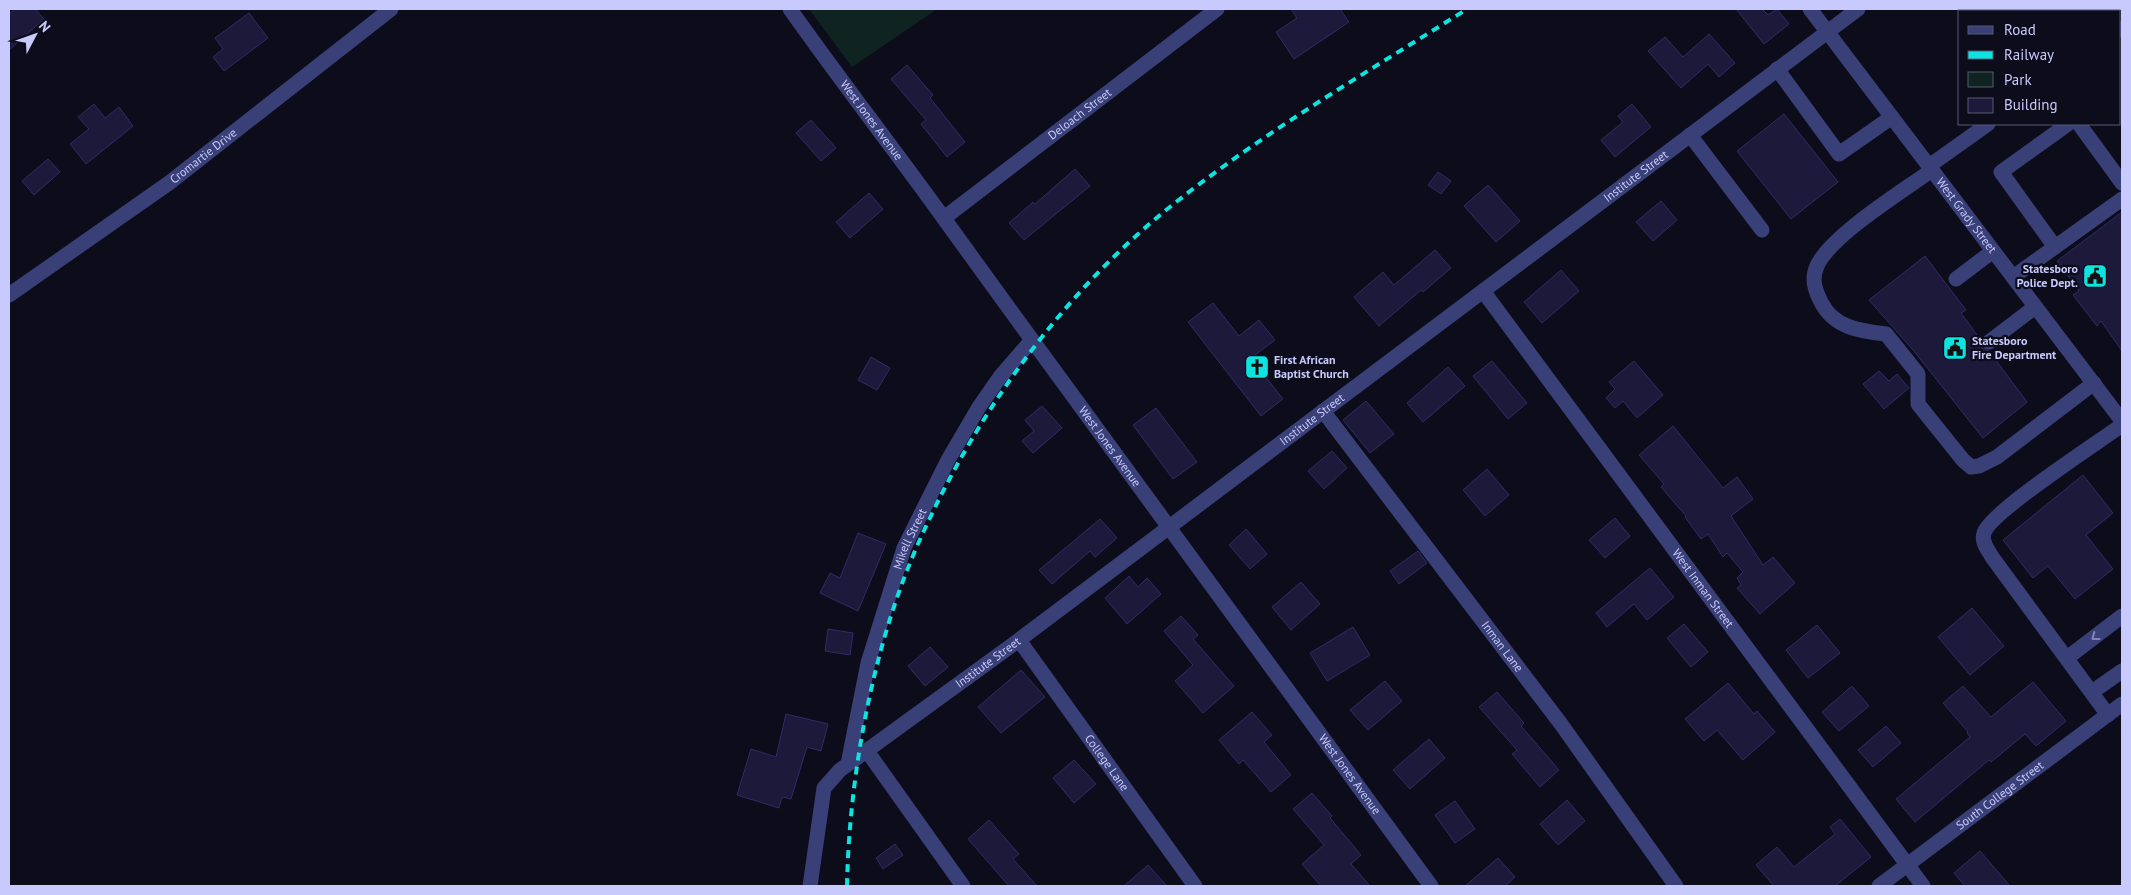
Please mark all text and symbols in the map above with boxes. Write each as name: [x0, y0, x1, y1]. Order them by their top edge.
north arrow: [10, 10, 60, 60]
legend: [1958, 10, 2121, 125]
text: N: [35, 17, 55, 36]
text: Road: [2004, 20, 2036, 39]
text: Railway: [2004, 45, 2054, 64]
text: Park: [2004, 70, 2032, 89]
street label: West Jones Avenue: [837, 77, 907, 163]
street label: Deloach Street: [1045, 85, 1114, 143]
text: Building: [2004, 95, 2058, 114]
street label: Cromartie Drive: [167, 125, 240, 187]
street label: Institute Street: [1600, 147, 1671, 205]
street label: West Grady Street: [1933, 174, 2000, 256]
place label: Statesboro Police Dept.: [2017, 261, 2079, 290]
public building icon: Statesboro Police Dept.: [2082, 263, 2108, 289]
place label: Statesboro Fire Department: [1972, 333, 2057, 362]
public building icon: Statesboro Fire Department: [1942, 335, 1968, 361]
place label: First African Baptist Church: [1274, 352, 1349, 381]
church icon: First African Baptist Church: [1244, 354, 1270, 380]
street label: Institute Street: [1277, 390, 1347, 448]
street label: West Jones Avenue: [1076, 403, 1145, 489]
street label: Mikell Street: [890, 506, 930, 571]
street label: West Inman Street: [1669, 546, 1737, 631]
street label: Inman Lane: [1478, 618, 1527, 675]
one-way arrow: [2091, 631, 2101, 640]
street label: Institute Street: [952, 633, 1023, 691]
street label: College Lane: [1082, 731, 1133, 794]
street label: West Jones Avenue: [1316, 731, 1384, 817]
street label: South College Street: [1953, 757, 2046, 833]

